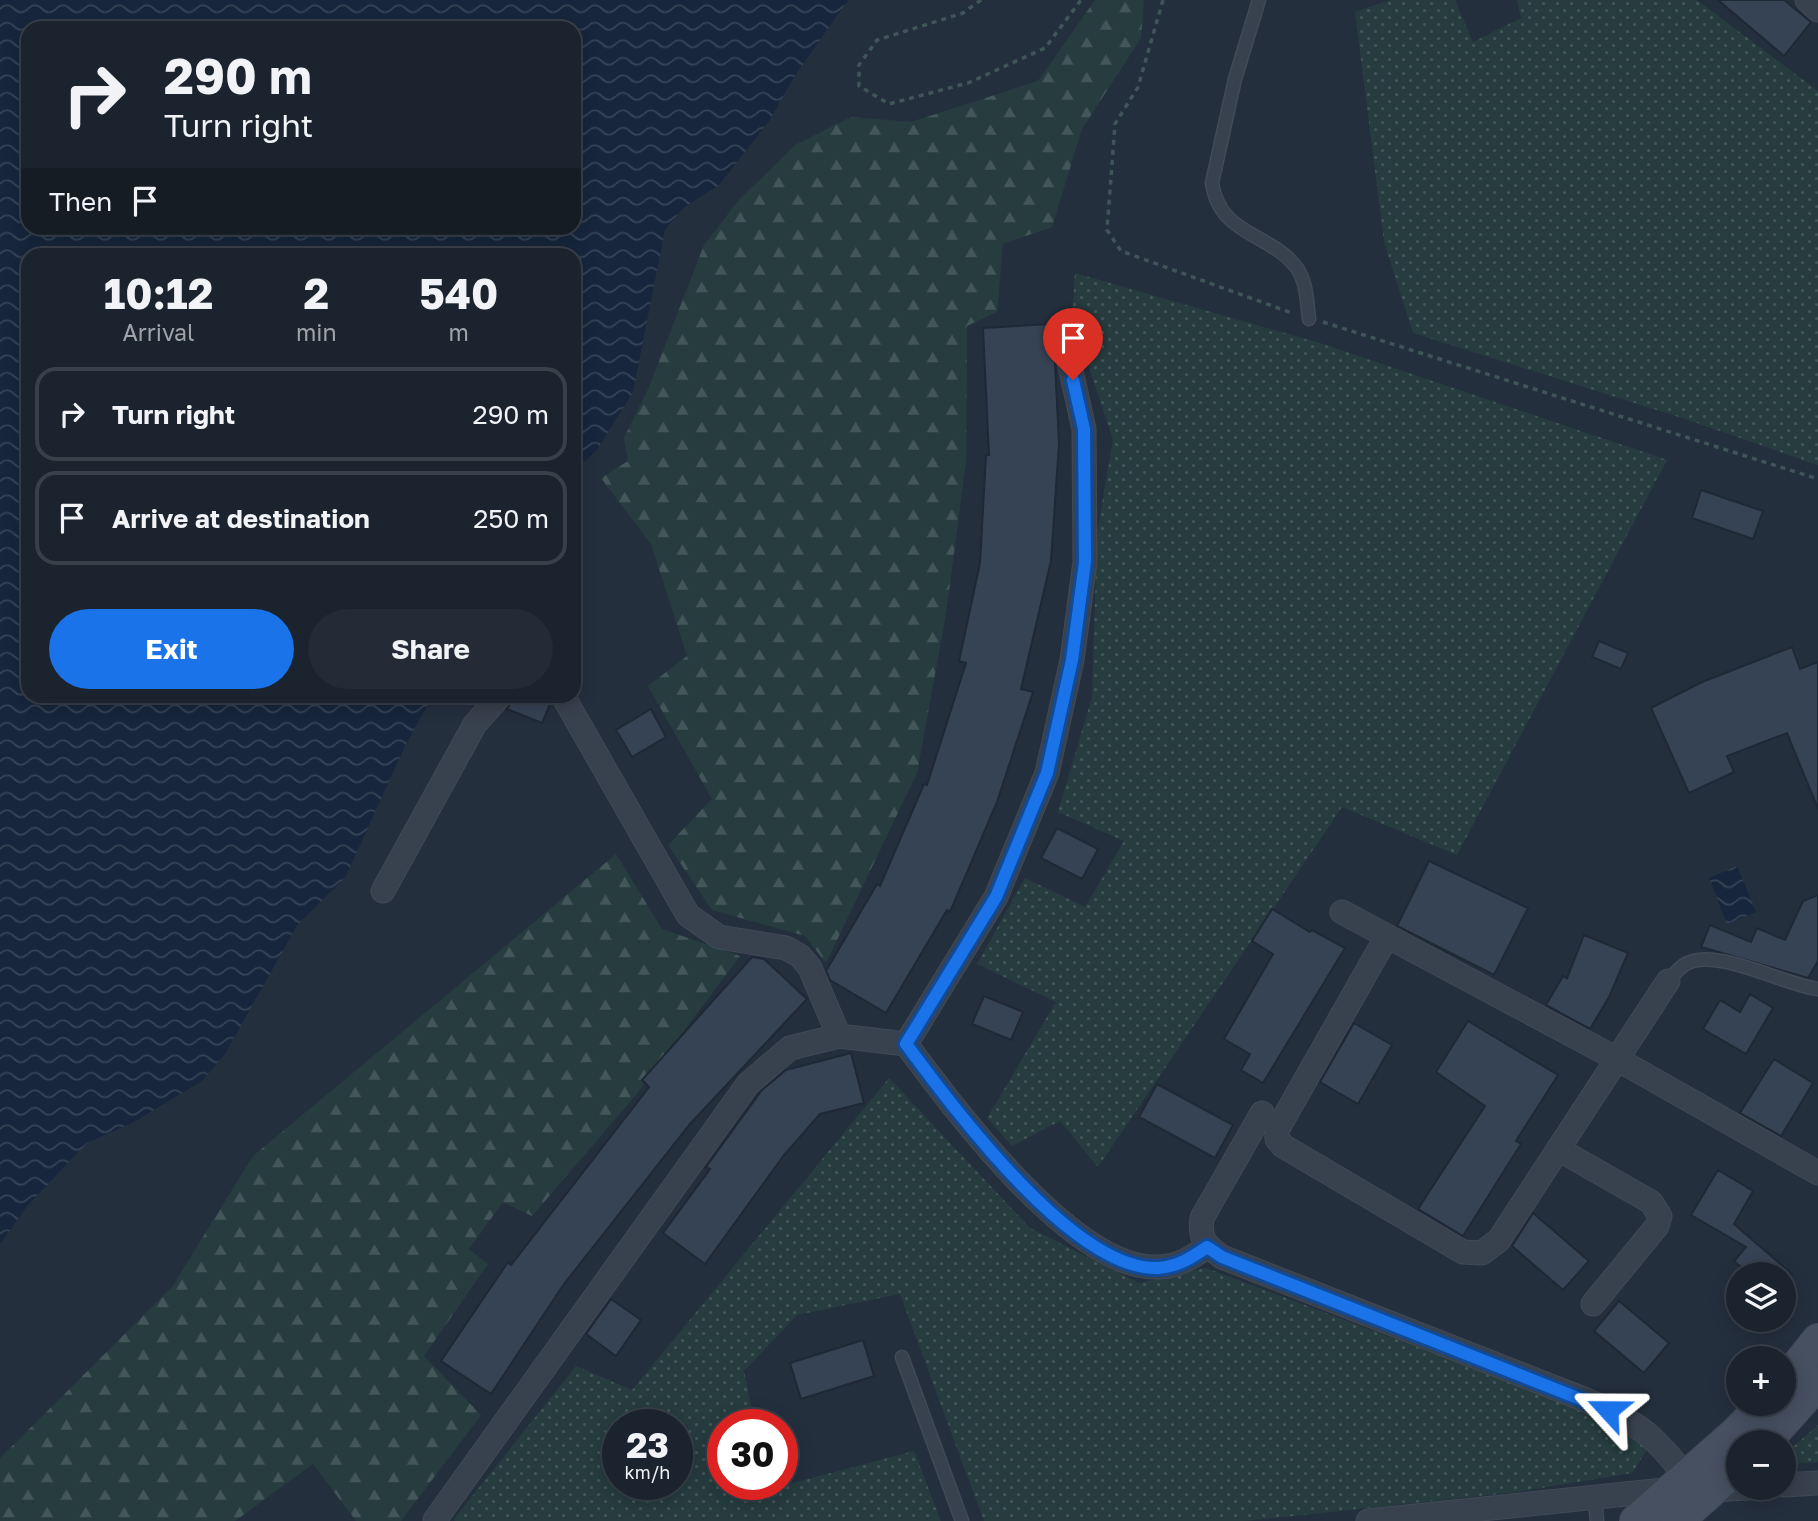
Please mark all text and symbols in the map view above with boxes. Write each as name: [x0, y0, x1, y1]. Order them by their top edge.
text: 290 m: [164, 46, 312, 105]
icon: right: [49, 49, 140, 140]
text: Turn right: [164, 106, 313, 144]
icon: arrive: [126, 182, 164, 220]
text: Then: [49, 186, 112, 217]
text: 10:12: [104, 268, 213, 318]
text: 2: [303, 268, 329, 318]
text: 540: [419, 268, 498, 318]
pin: [1043, 308, 1103, 380]
text: Arrival: [122, 318, 194, 346]
text: min: [296, 318, 337, 346]
text: m: [449, 318, 469, 346]
icon: arrive: [1054, 319, 1092, 357]
icon: right: [53, 395, 91, 433]
text: Turn right: [112, 399, 235, 430]
text: 290 m: [473, 399, 549, 430]
icon: arrive: [53, 499, 91, 537]
text: Arrive at destination: [112, 503, 370, 534]
text: 250 m: [473, 503, 549, 534]
button: Exit: [49, 609, 294, 689]
button: Share: [308, 609, 553, 689]
map controls: [1726, 1262, 1796, 1500]
button: layers: [1726, 1262, 1796, 1332]
button: +: [1726, 1346, 1796, 1416]
position arrow: [1571, 1373, 1645, 1447]
speed limit sign: 30: [707, 1409, 798, 1500]
text: 23: [626, 1424, 669, 1466]
button: −: [1726, 1430, 1796, 1500]
text: km/h: [625, 1461, 670, 1483]

